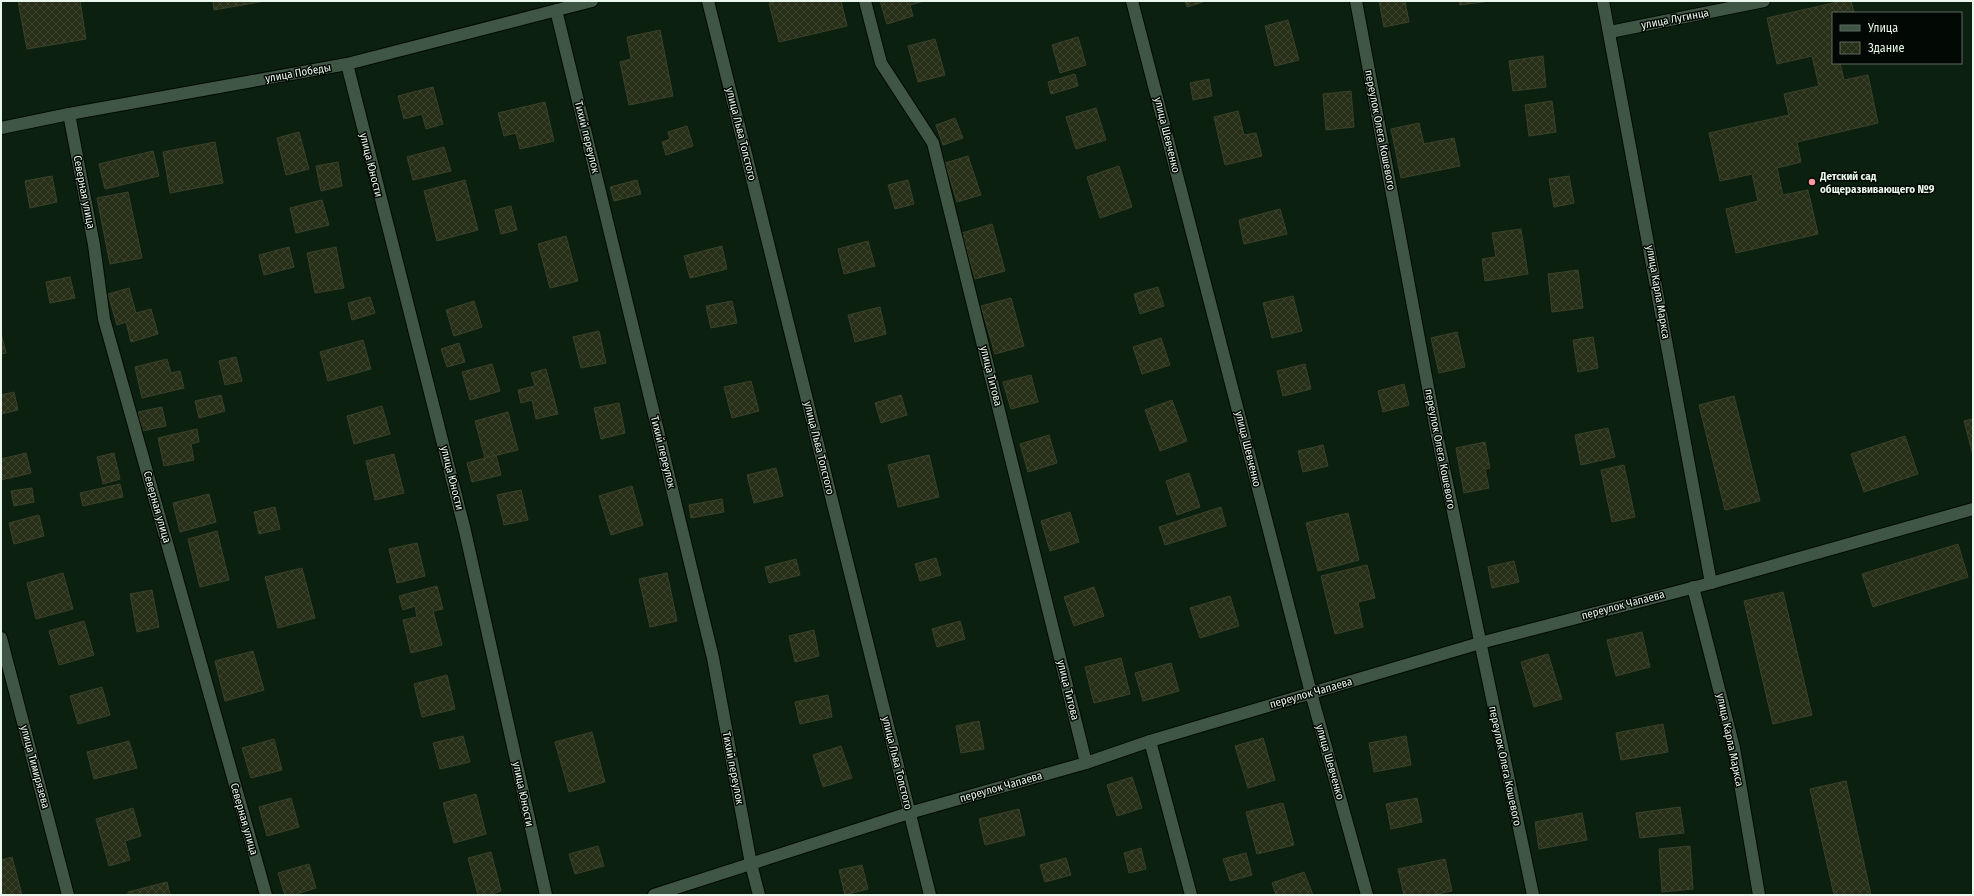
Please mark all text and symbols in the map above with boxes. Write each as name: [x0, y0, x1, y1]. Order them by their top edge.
street label: улица Лугинца: [1640, 6, 1710, 32]
legend: [1832, 12, 1962, 64]
text: Улица: [1867, 21, 1898, 35]
text: Здание: [1868, 41, 1904, 55]
street label: улица Победы: [264, 61, 332, 85]
street label: переулок Олега Кошевого: [1362, 69, 1398, 191]
street label: улица Льва Толстого: [723, 86, 759, 182]
street label: улица Шевченко: [1151, 96, 1183, 174]
street label: Тихий переулок: [572, 100, 602, 175]
street label: улица Юности: [357, 131, 385, 199]
street label: Северная улица: [71, 154, 97, 230]
place label: Детский сад общеразвивающего №9: [1819, 170, 1935, 196]
marker: Детский сад общеразвивающего №9: [1807, 177, 1817, 187]
street label: улица Карла Маркса: [1643, 244, 1673, 340]
street label: улица Титова: [977, 345, 1005, 407]
street label: переулок Олега Кошевого: [1422, 388, 1458, 510]
street label: улица Льва Толстого: [801, 400, 837, 496]
street label: улица Шевченко: [1232, 410, 1264, 488]
street label: Тихий переулок: [648, 415, 678, 490]
street label: улица Юности: [438, 444, 466, 512]
street label: Северная улица: [140, 469, 174, 545]
street label: переулок Чапаева: [1580, 588, 1666, 622]
street label: улица Титова: [1054, 659, 1082, 721]
street label: переулок Чапаева: [1268, 675, 1354, 711]
street label: улица Карла Маркса: [1714, 692, 1746, 788]
street label: переулок Олега Кошевого: [1486, 705, 1524, 827]
street label: улица Льва Толстого: [879, 715, 915, 811]
street label: улица Шевченко: [1313, 723, 1347, 801]
street label: улица Тимирязева: [18, 724, 52, 810]
street label: Тихий переулок: [720, 731, 747, 806]
street label: улица Юности: [510, 760, 536, 828]
street label: переулок Чапаева: [958, 769, 1044, 805]
street label: Северная улица: [227, 781, 261, 857]

